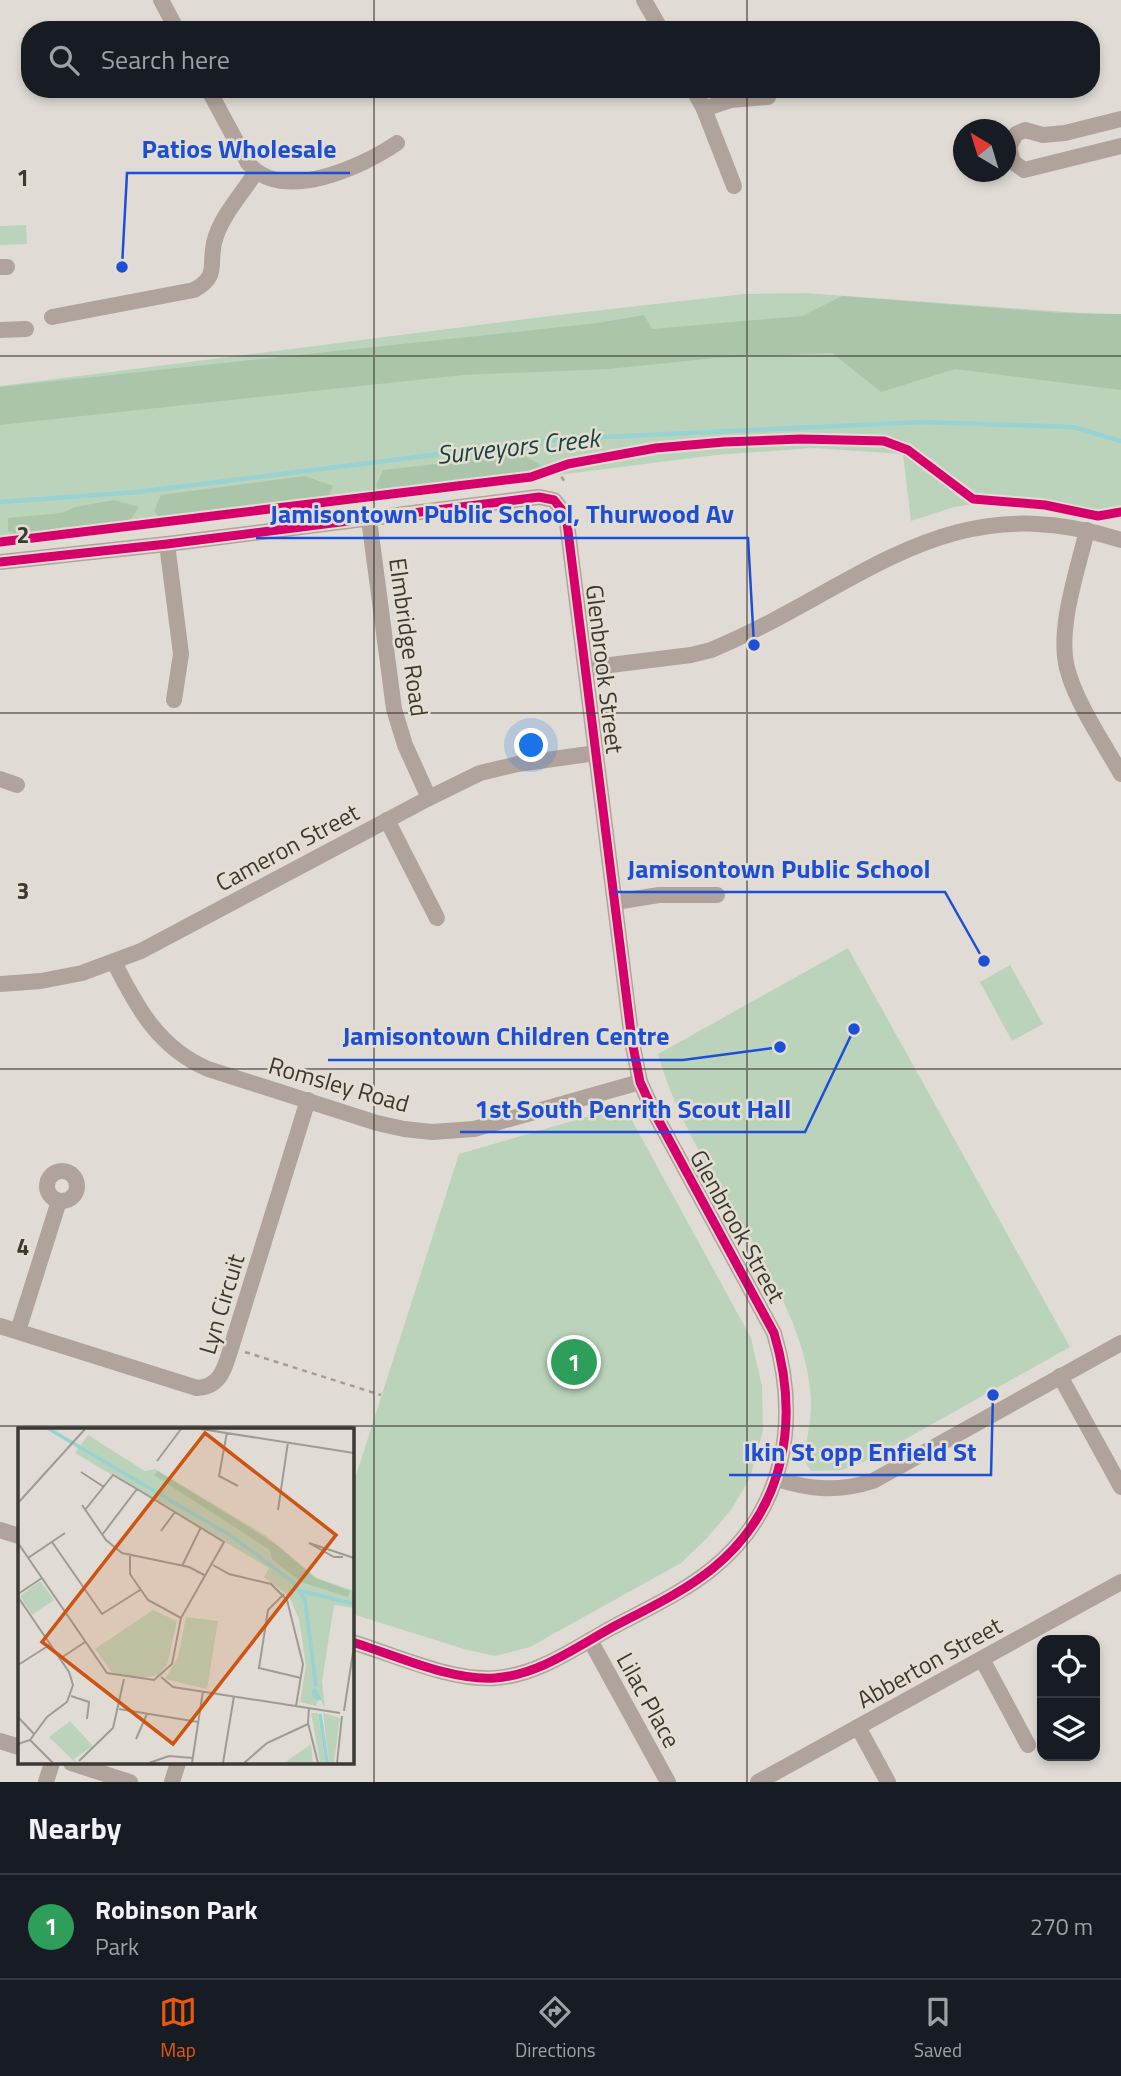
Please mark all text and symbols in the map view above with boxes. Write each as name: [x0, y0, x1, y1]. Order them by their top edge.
search box: [21, 21, 1100, 98]
text: Search here: [101, 40, 230, 79]
icon: search: [45, 41, 83, 79]
north arrow: [953, 119, 1016, 182]
callout: Patios Wholesale: [127, 126, 350, 173]
text: Patios Wholesale: [142, 129, 336, 168]
text: 1: [17, 160, 29, 195]
water label: Surveyors Creek: [435, 418, 605, 474]
callout: Jamisontown Public School, Thurwood Av: [256, 491, 748, 538]
text: Jamisontown Public School, Thurwood Av: [270, 494, 734, 533]
text: 2: [17, 517, 29, 552]
street label: Elmbridge Road: [380, 556, 438, 718]
street label: Glenbrook Street: [577, 582, 633, 756]
your location: [514, 728, 548, 762]
street label: Cameron Street: [209, 794, 366, 900]
callout: Jamisontown Public School: [614, 845, 945, 892]
text: Jamisontown Public School: [627, 849, 931, 888]
text: 3: [17, 873, 29, 908]
callout: Jamisontown Children Centre: [328, 1013, 683, 1060]
text: Jamisontown Children Centre: [342, 1016, 670, 1055]
street label: Romsley Road: [264, 1047, 414, 1121]
callout: 1st South Penrith Scout Hall: [460, 1085, 805, 1132]
text: 1st South Penrith Scout Hall: [475, 1089, 791, 1128]
street label: Glenbrook Street: [681, 1143, 795, 1310]
text: 4: [17, 1229, 29, 1264]
street label: Lyn Circuit: [189, 1249, 253, 1359]
pin: 1: [551, 1336, 597, 1388]
inset map: [18, 1428, 354, 1764]
callout: Ikin St opp Enfield St: [729, 1428, 991, 1475]
text: Ikin St opp Enfield St: [743, 1432, 977, 1471]
street label: Abberton Street: [850, 1607, 1009, 1717]
map controls: [1037, 1635, 1100, 1761]
button: locate: [1037, 1635, 1100, 1698]
street label: Lilac Place: [608, 1646, 690, 1754]
button: layers: [1037, 1698, 1100, 1761]
text: Nearby: [28, 1805, 121, 1851]
text: Robinson Park: [95, 1890, 258, 1929]
text: 1: [45, 1909, 57, 1944]
text: 270 m: [1030, 1909, 1093, 1944]
text: Park: [95, 1929, 139, 1964]
tab: Map: [159, 1993, 197, 2064]
tab: Directions: [515, 1993, 596, 2064]
tab: Saved: [914, 1993, 962, 2064]

